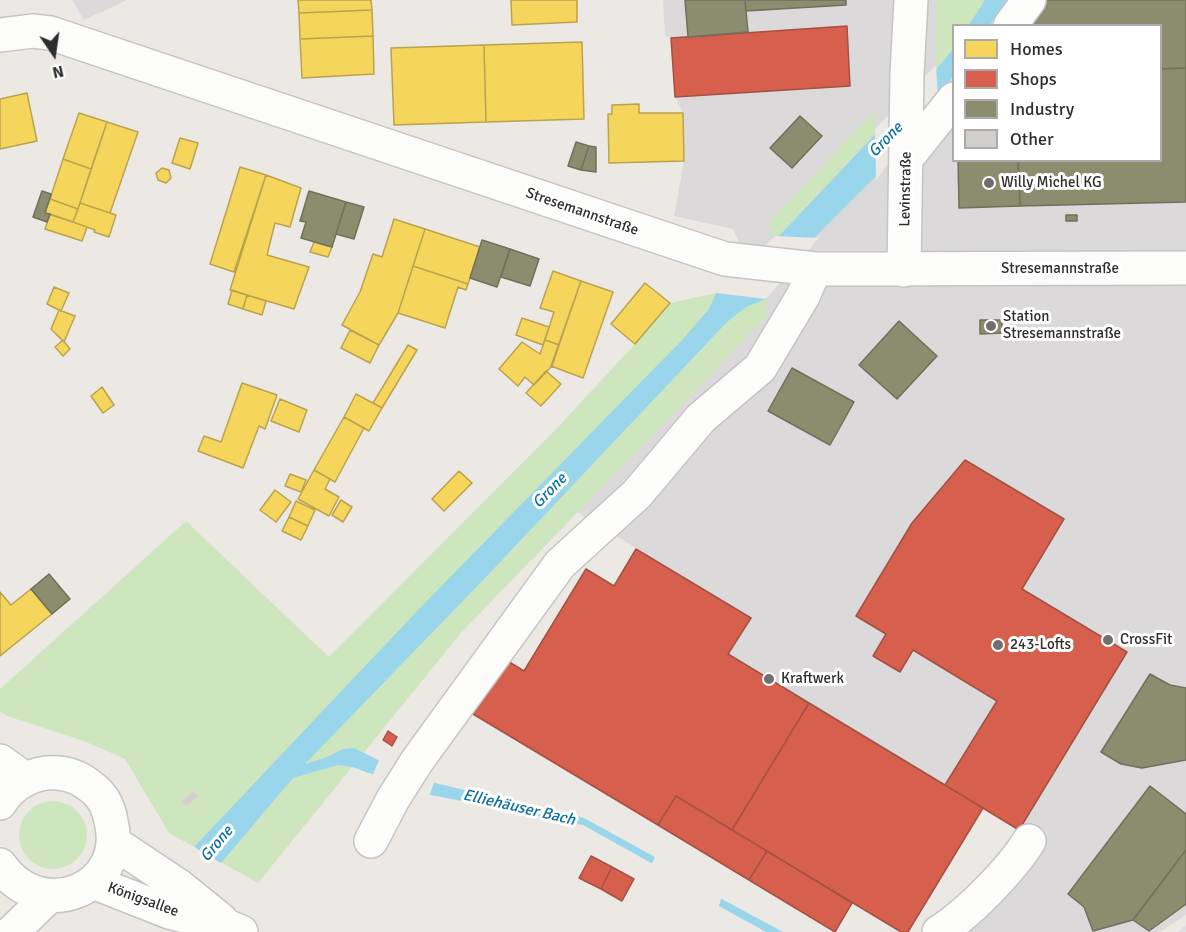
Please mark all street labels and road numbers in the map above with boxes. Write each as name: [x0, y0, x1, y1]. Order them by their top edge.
street label: Levinstraße: [896, 151, 916, 227]
street label: Stresemannstraße: [523, 184, 641, 240]
street label: Stresemannstraße: [1001, 260, 1119, 278]
street label: Königsallee: [105, 879, 181, 921]

